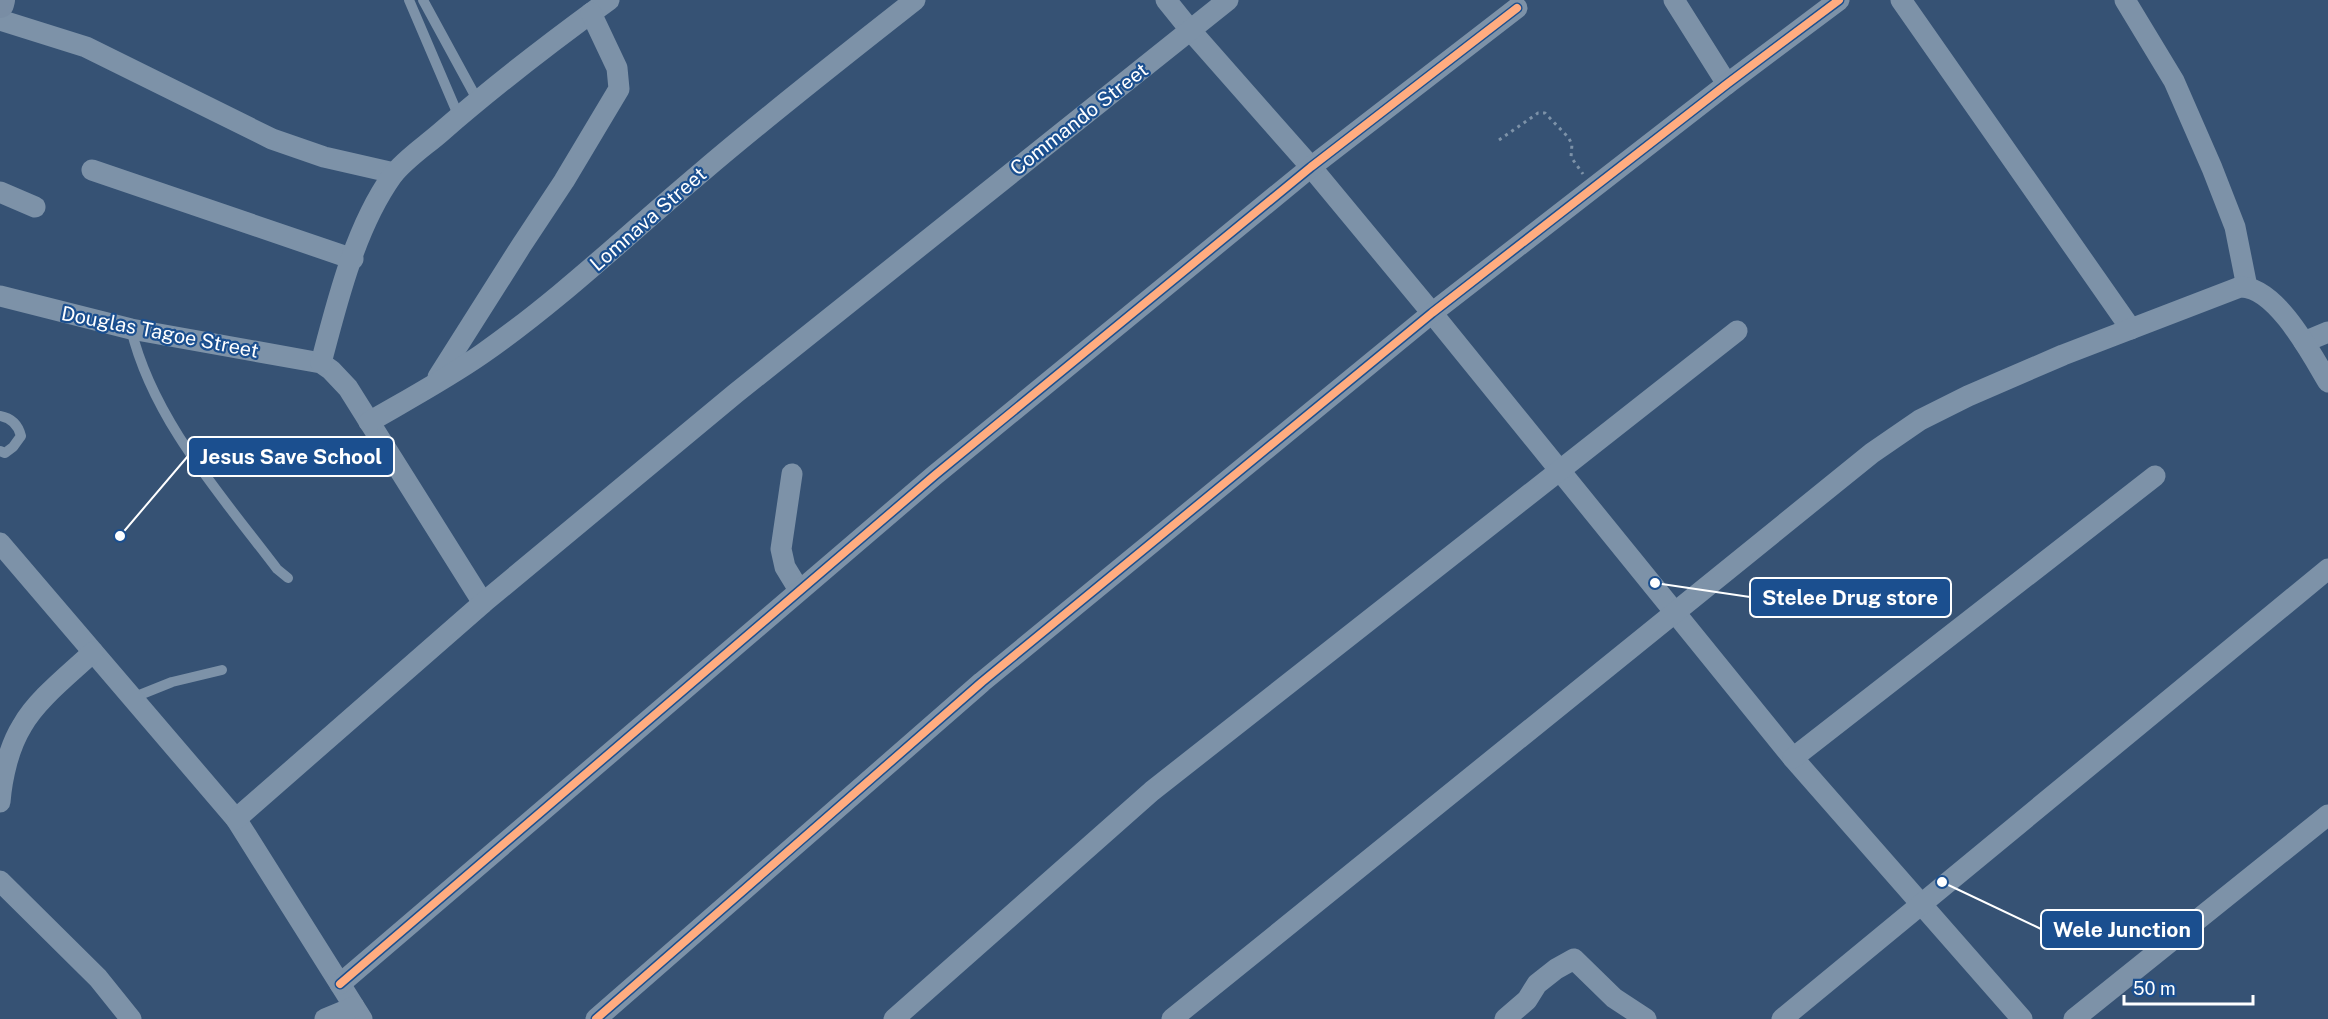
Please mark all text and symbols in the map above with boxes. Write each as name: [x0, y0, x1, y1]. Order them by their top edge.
street label: Commando Street: [1005, 58, 1153, 180]
street label: Lomnava Street: [585, 162, 711, 276]
street label: Douglas Tagoe Street: [59, 301, 261, 363]
callout: Jesus Save School: [188, 437, 394, 476]
text: Jesus Save School: [200, 444, 382, 469]
callout: Stelee Drug store: [1750, 578, 1951, 617]
text: Stelee Drug store: [1762, 585, 1938, 610]
callout: Wele Junction: [2041, 910, 2203, 949]
text: Wele Junction: [2053, 917, 2191, 942]
scale bar: [2124, 968, 2253, 1006]
text: 50 m: [2133, 978, 2176, 999]

